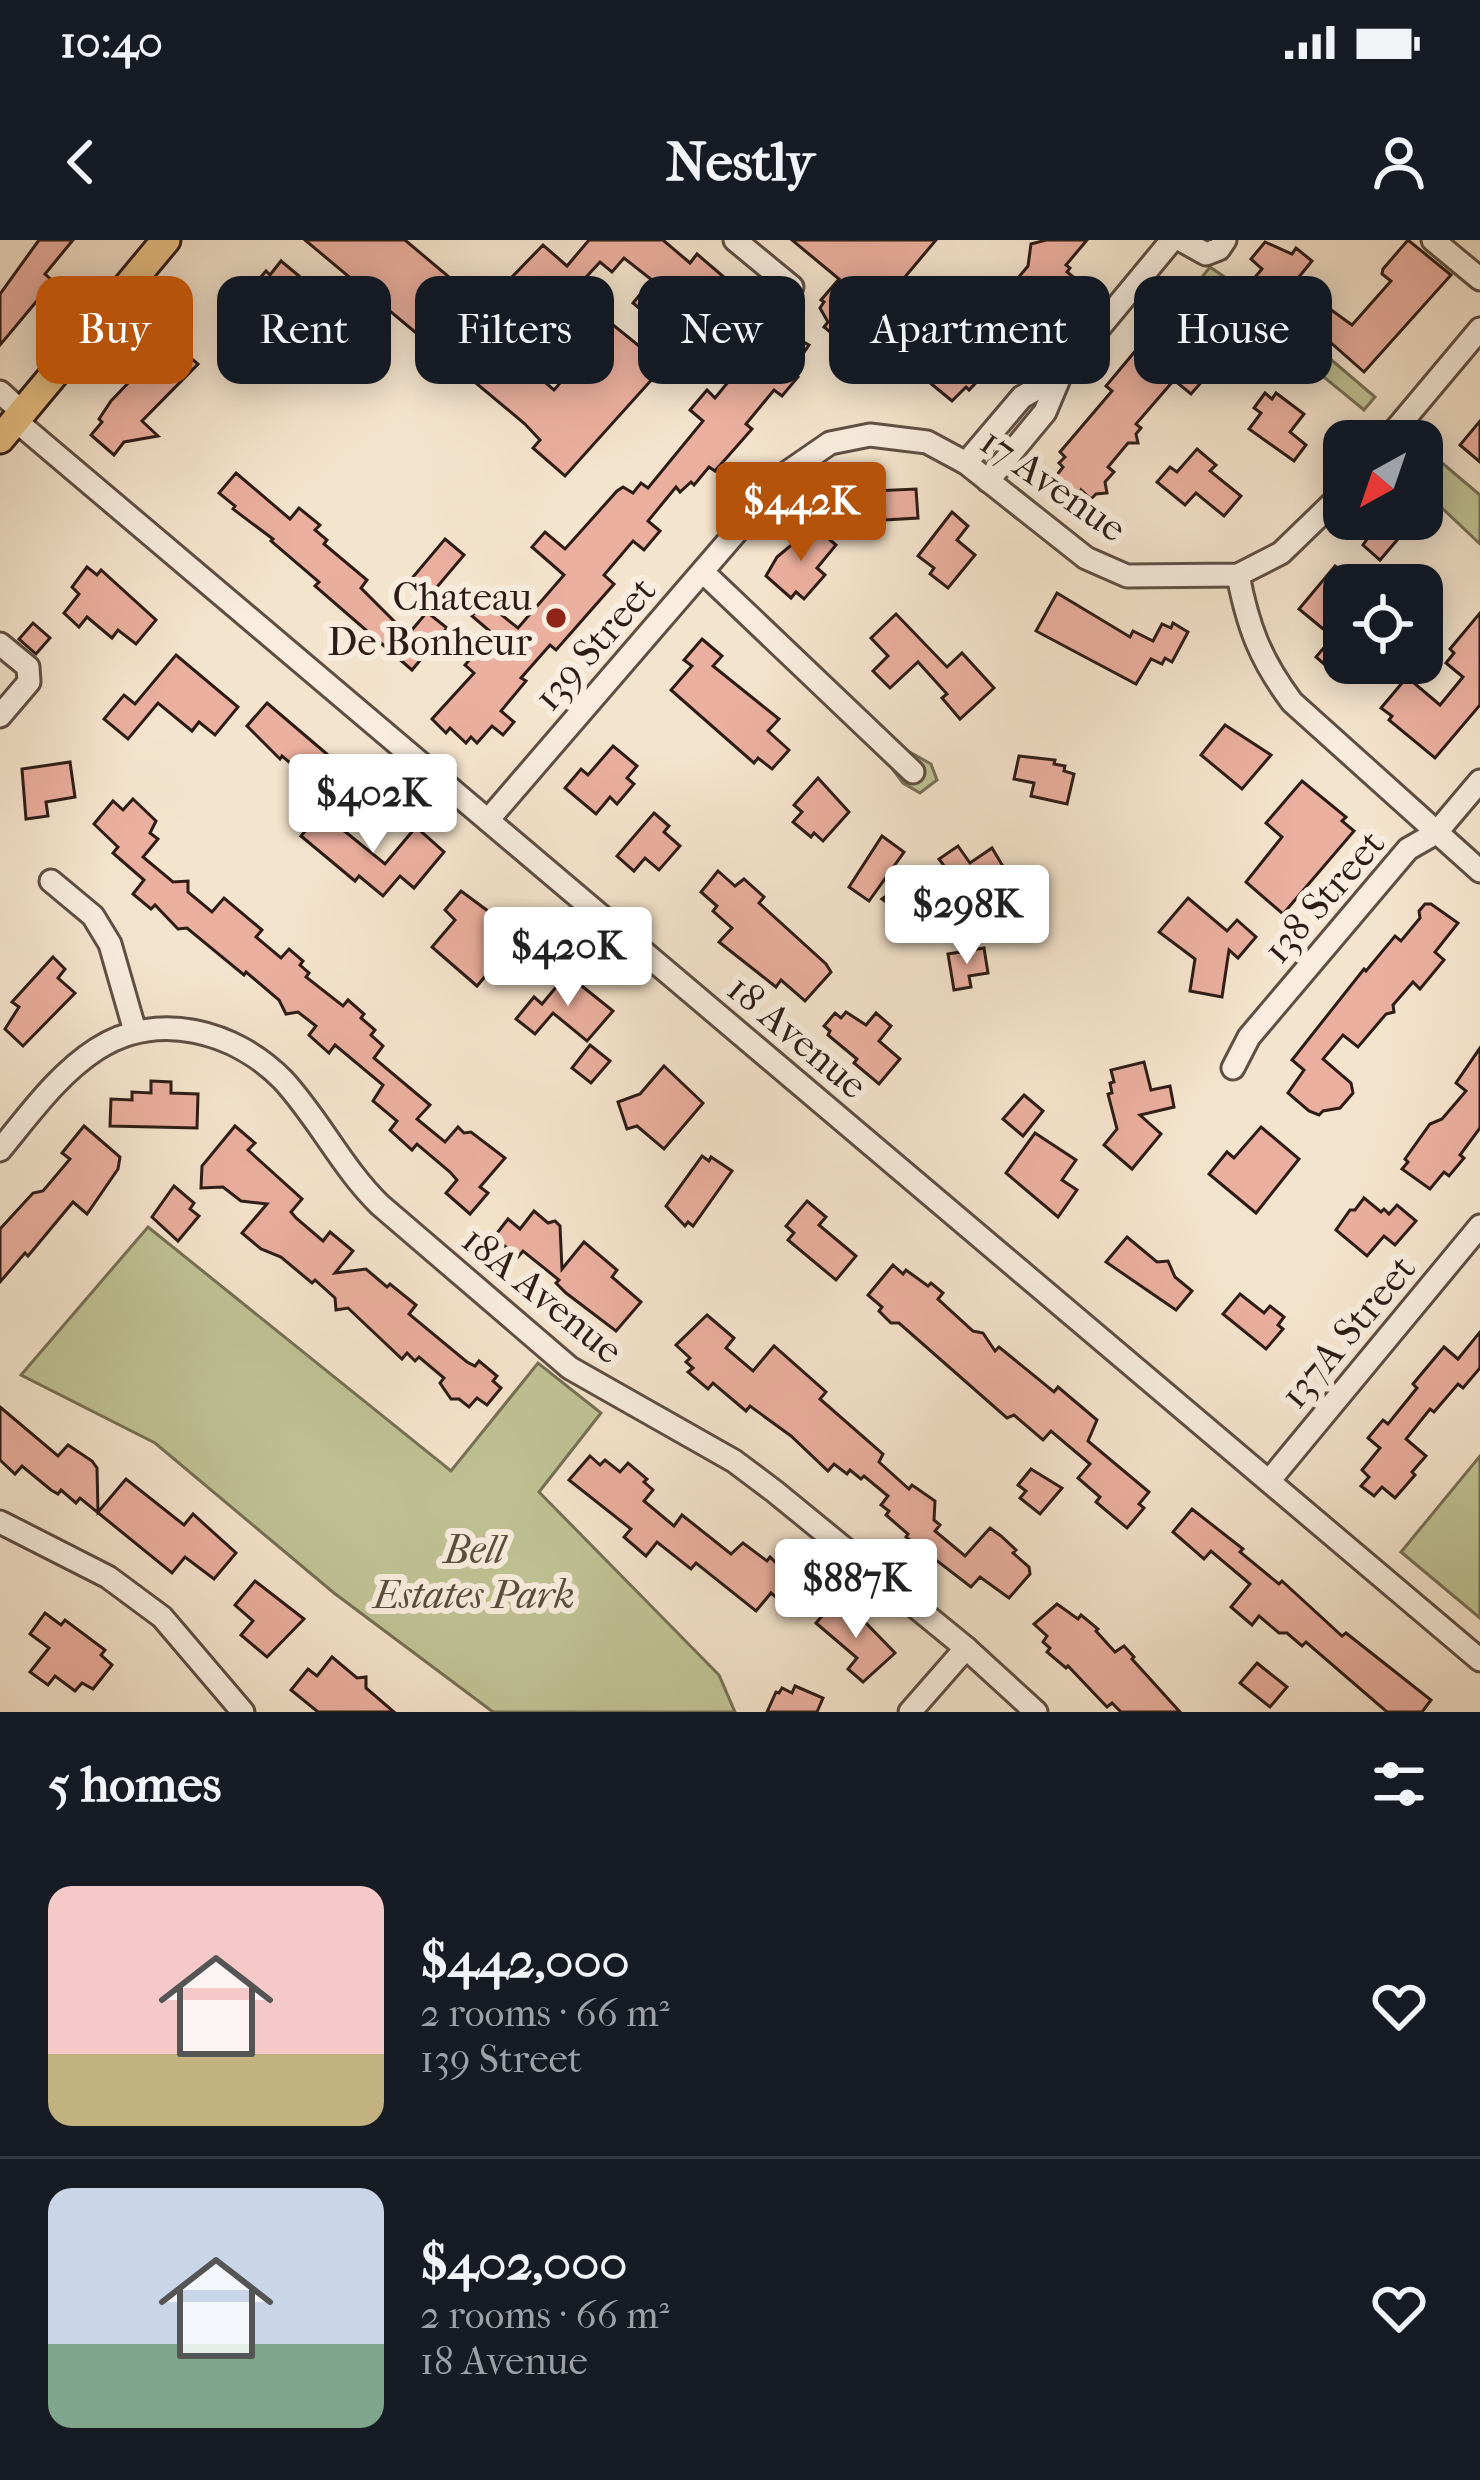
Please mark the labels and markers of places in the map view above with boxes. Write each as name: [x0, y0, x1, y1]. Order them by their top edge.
pin: $442K: [717, 462, 885, 564]
place label: Chateau De Bonheur: [328, 574, 532, 665]
marker: Chateau De Bonheur: [543, 605, 569, 631]
pin: $402K: [289, 754, 457, 856]
pin: $298K: [883, 865, 1051, 967]
pin: $420K: [484, 907, 652, 1009]
pin: $887K: [772, 1539, 940, 1641]

